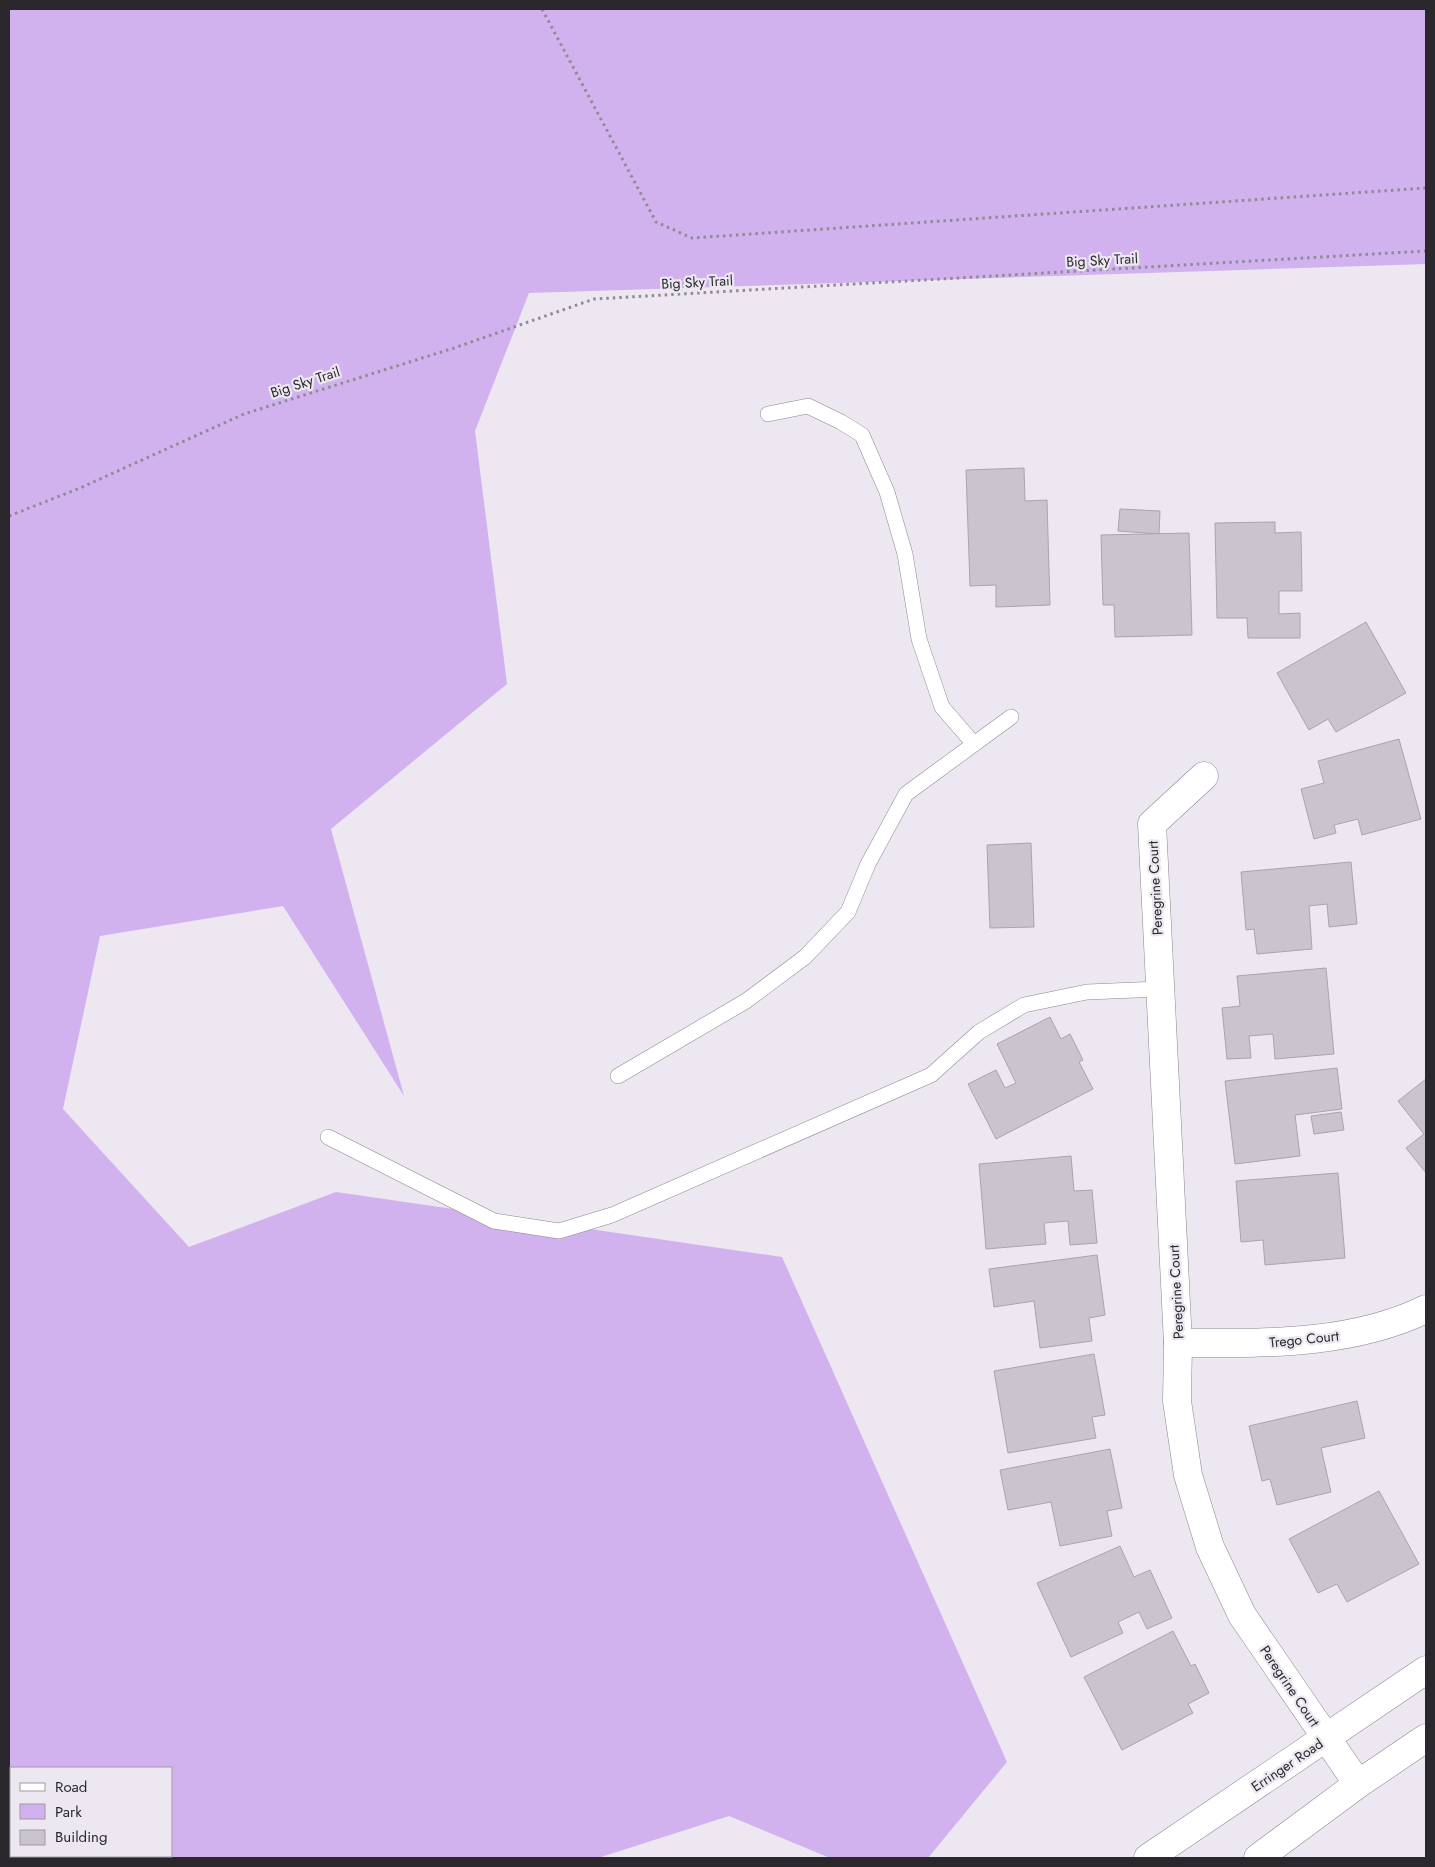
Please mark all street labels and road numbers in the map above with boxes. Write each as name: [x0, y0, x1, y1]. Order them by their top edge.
street label: Big Sky Trail: [1066, 248, 1138, 272]
street label: Big Sky Trail: [661, 270, 733, 294]
street label: Big Sky Trail: [268, 361, 342, 403]
street label: Peregrine Court: [1143, 840, 1167, 936]
street label: Peregrine Court: [1164, 1244, 1188, 1340]
street label: Trego Court: [1268, 1325, 1340, 1353]
street label: Peregrine Court: [1255, 1641, 1325, 1731]
street label: Erringer Road: [1247, 1734, 1327, 1796]

